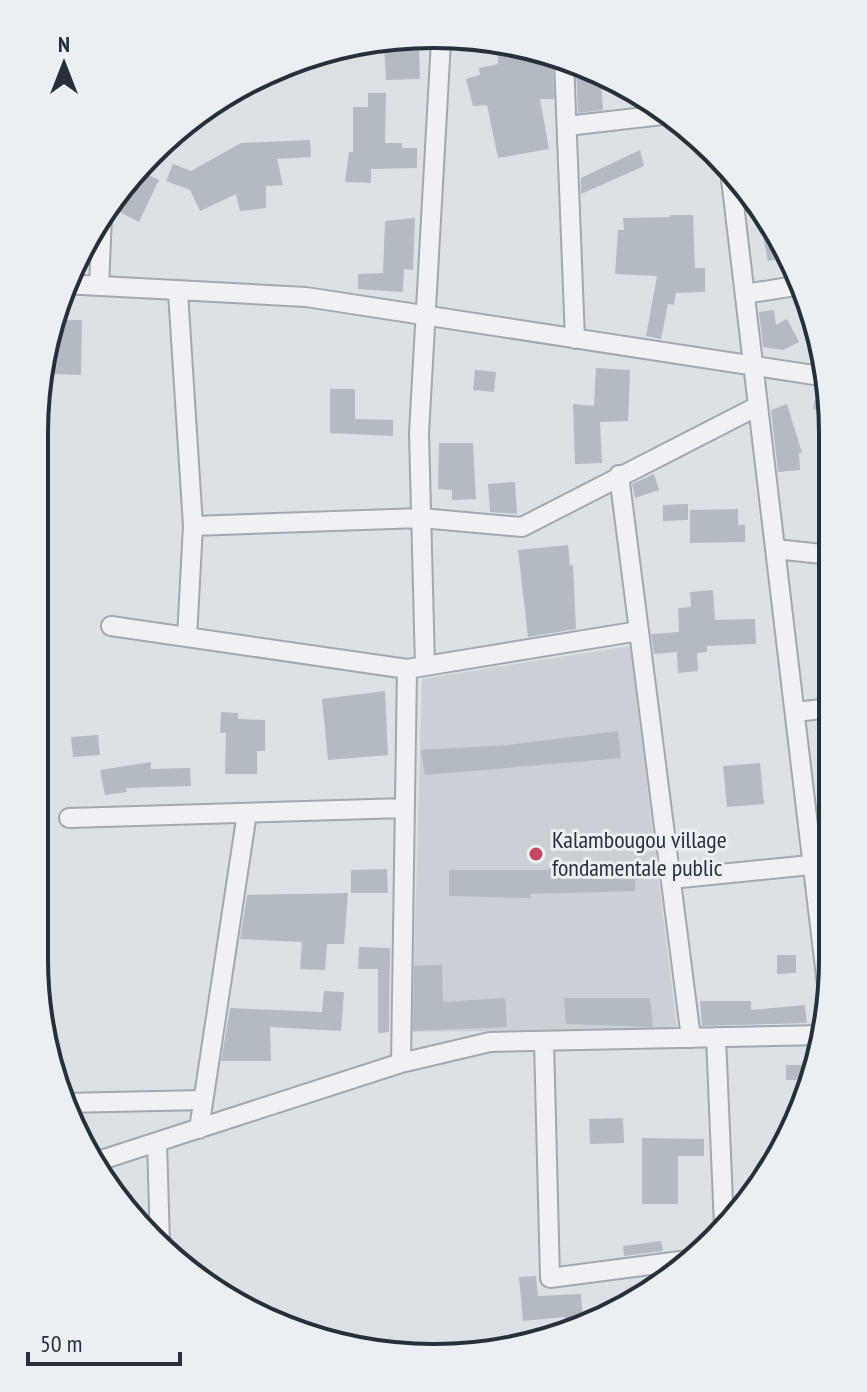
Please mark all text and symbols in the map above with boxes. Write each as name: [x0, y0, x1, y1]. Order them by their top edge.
north arrow: [24, 24, 104, 104]
text: N: [58, 30, 70, 58]
place label: Kalambougou village fondamentale public: [552, 824, 727, 883]
marker: Kalambougou village fondamentale public: [527, 845, 545, 863]
scale bar: [28, 1316, 180, 1366]
text: 50 m: [40, 1328, 82, 1359]

